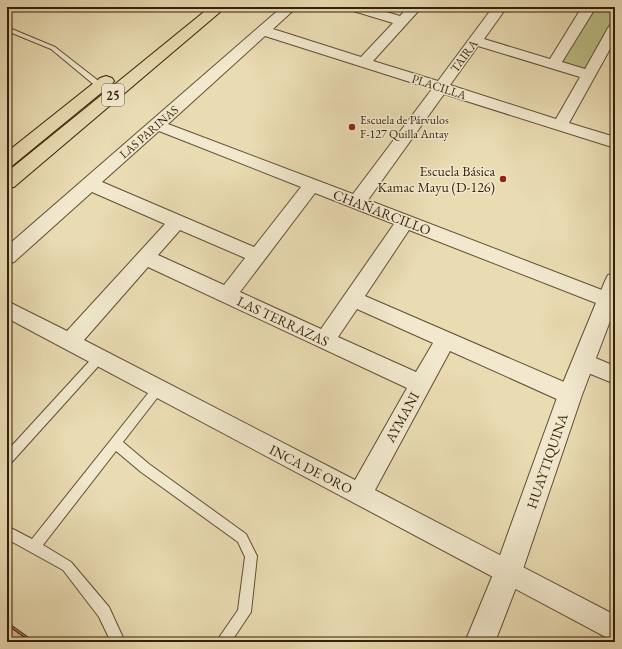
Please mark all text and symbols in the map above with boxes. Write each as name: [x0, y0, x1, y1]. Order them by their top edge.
street label: TAIRA: [447, 36, 482, 76]
street label: PLACILLA: [410, 71, 469, 104]
road number: 25: [102, 84, 124, 106]
street label: LAS PARINAS: [116, 102, 182, 162]
place label: Escuela de Párvulos F-127 Quilla Antay: [360, 112, 450, 142]
marker: Escuela de Párvulos F-127 Quilla Antay: [347, 122, 357, 132]
place label: Escuela Básica Kamac Mayu (D-126): [377, 162, 495, 196]
marker: Escuela Básica Kamac Mayu (D-126): [498, 174, 508, 184]
street label: CHAÑARCILLO: [330, 185, 434, 239]
street label: LAS TERRAZAS: [234, 292, 332, 350]
street label: AYMANI: [380, 388, 423, 446]
street label: HUAYTIQUINA: [522, 411, 572, 511]
street label: INCA DE ORO: [266, 440, 356, 498]

